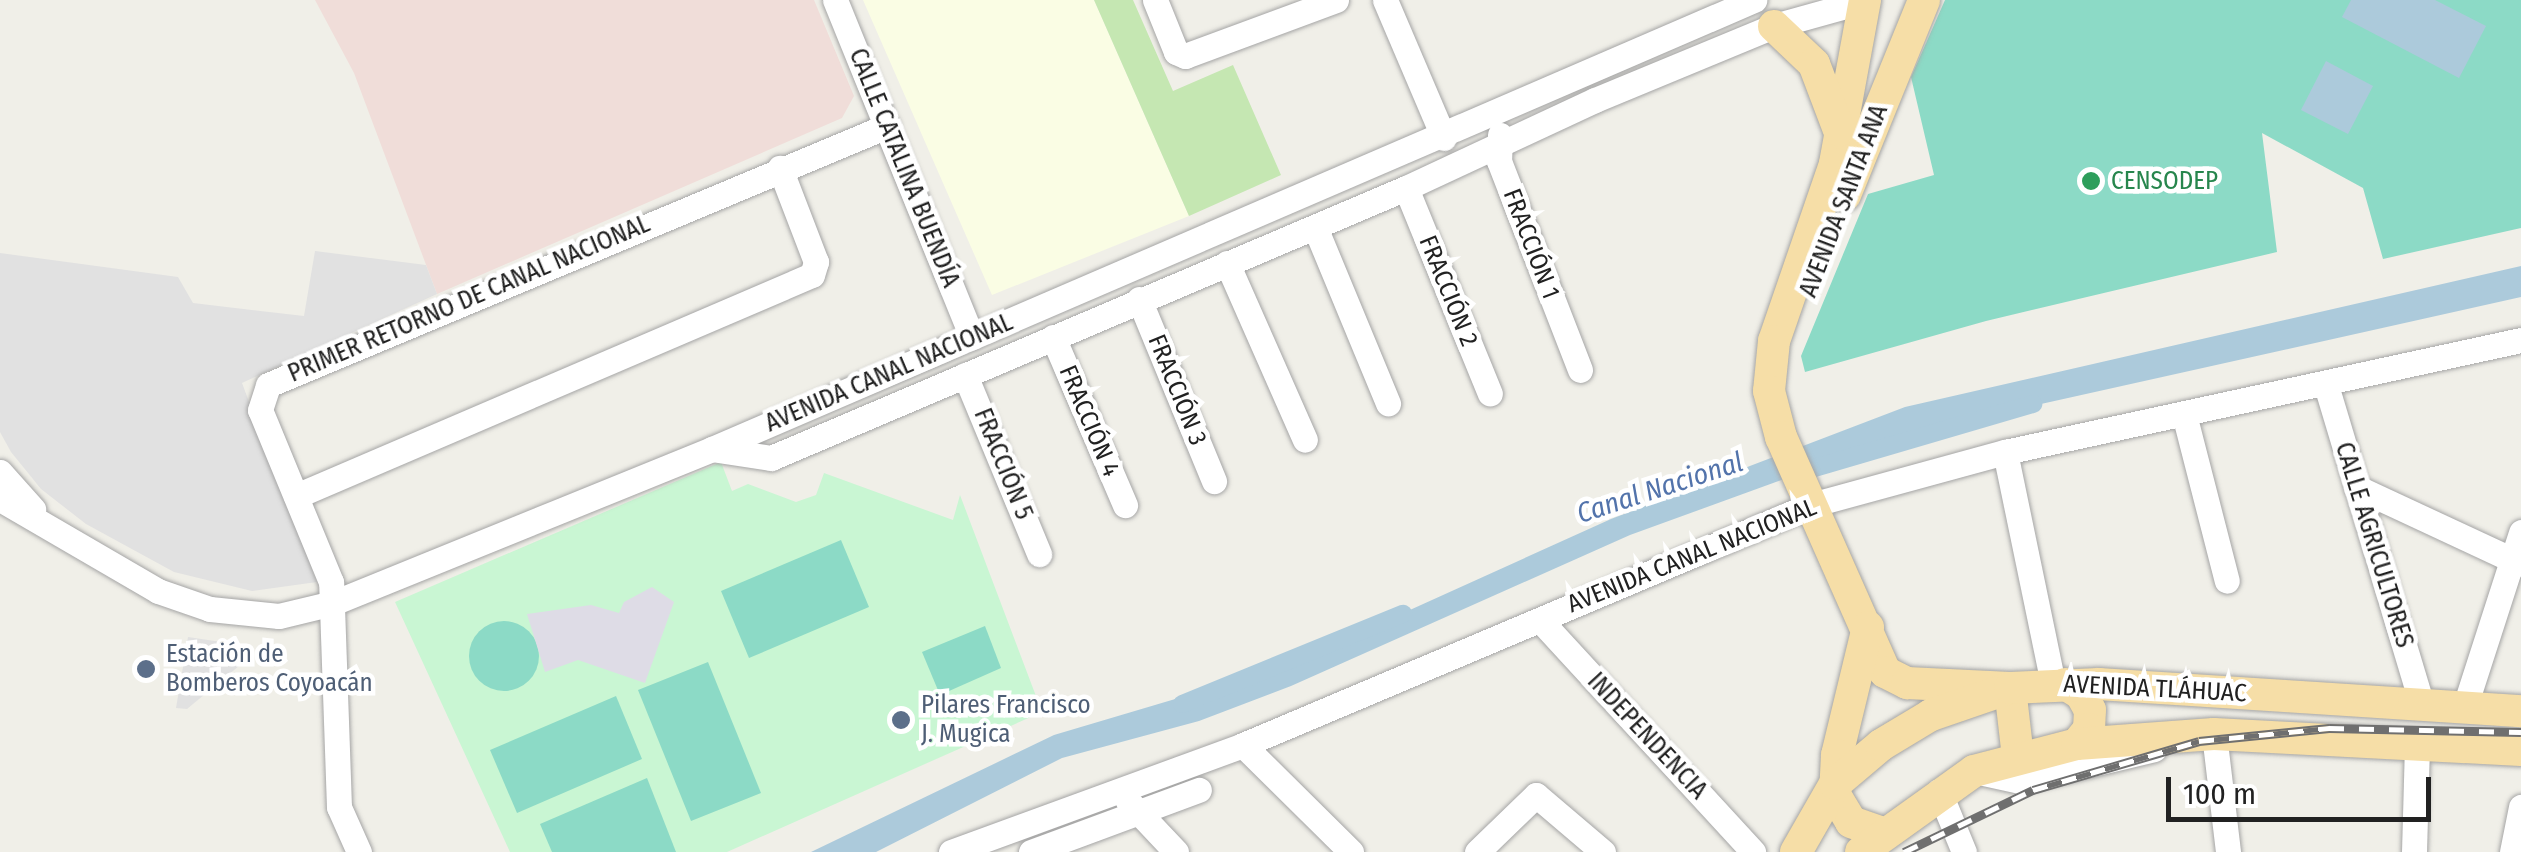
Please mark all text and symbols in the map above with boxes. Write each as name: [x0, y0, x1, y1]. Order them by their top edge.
street label: CALLE CATALINA BUENDÍA: [842, 44, 966, 292]
street label: AVENIDA SANTA ANA: [1793, 101, 1895, 301]
place label: CENSODEP: [2111, 166, 2218, 196]
marker: CENSODEP: [2080, 170, 2102, 192]
street label: FRACCIÓN 1: [1496, 185, 1566, 303]
street label: PRIMER RETORNO DE CANAL NACIONAL: [284, 209, 654, 389]
street label: FRACCIÓN 2: [1412, 231, 1484, 351]
street label: AVENIDA CANAL NACIONAL: [761, 307, 1017, 439]
street label: FRACCIÓN 3: [1141, 330, 1213, 450]
street label: FRACCIÓN 4: [1052, 361, 1126, 481]
street label: FRACCIÓN 5: [967, 404, 1039, 524]
street label: CALLE AGRICULTORES: [2329, 439, 2419, 651]
water label: Canal Nacional: [1573, 445, 1747, 531]
street label: AVENIDA CANAL NACIONAL: [1563, 492, 1821, 620]
place label: Estación de Bomberos Coyoacán: [166, 640, 373, 699]
marker: Estación de Bomberos Coyoacán: [135, 658, 157, 680]
street label: INDEPENDENCIA: [1581, 667, 1713, 805]
street label: AVENIDA TLÁHUAC: [2063, 669, 2247, 709]
place label: Pilares Francisco J. Mugica: [921, 691, 1091, 750]
marker: Pilares Francisco J. Mugica: [890, 709, 912, 731]
scale bar: [2171, 757, 2436, 819]
text: 100 m: [2183, 776, 2256, 812]

